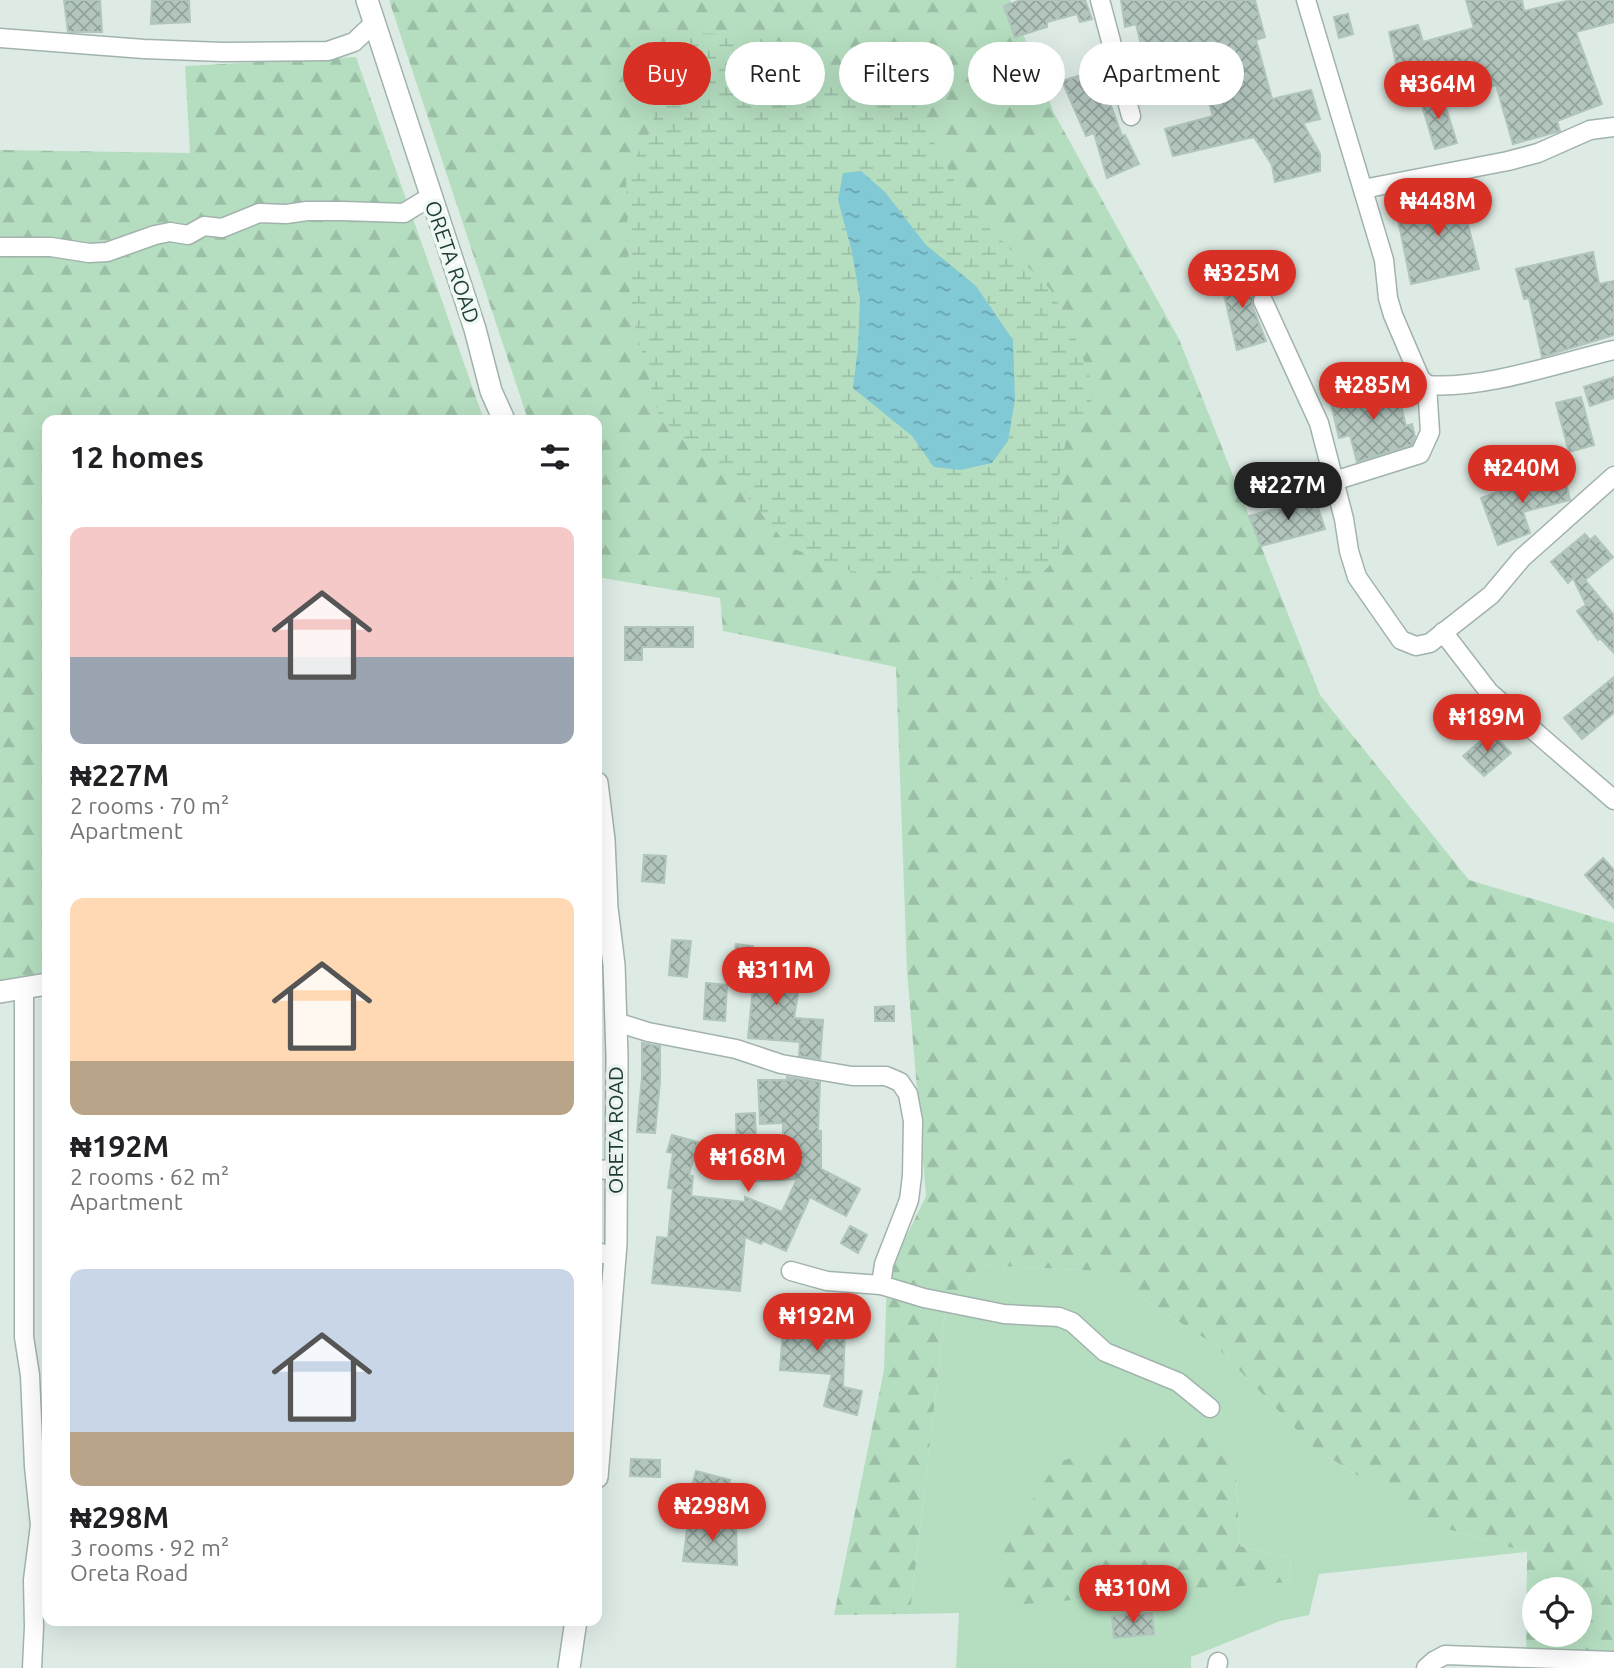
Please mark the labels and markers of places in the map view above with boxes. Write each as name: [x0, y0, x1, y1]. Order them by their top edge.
pin: ₦364M: [1389, 61, 1487, 121]
pin: ₦448M: [1389, 178, 1487, 238]
pin: ₦325M: [1193, 250, 1291, 310]
pin: ₦285M: [1324, 362, 1422, 422]
pin: ₦240M: [1473, 446, 1571, 505]
pin: ₦227M: [1239, 462, 1337, 522]
pin: ₦189M: [1438, 694, 1536, 754]
pin: ₦311M: [727, 948, 825, 1007]
pin: ₦168M: [699, 1134, 797, 1194]
pin: ₦192M: [768, 1294, 866, 1353]
pin: ₦298M: [663, 1484, 761, 1543]
pin: ₦310M: [1084, 1566, 1182, 1625]

